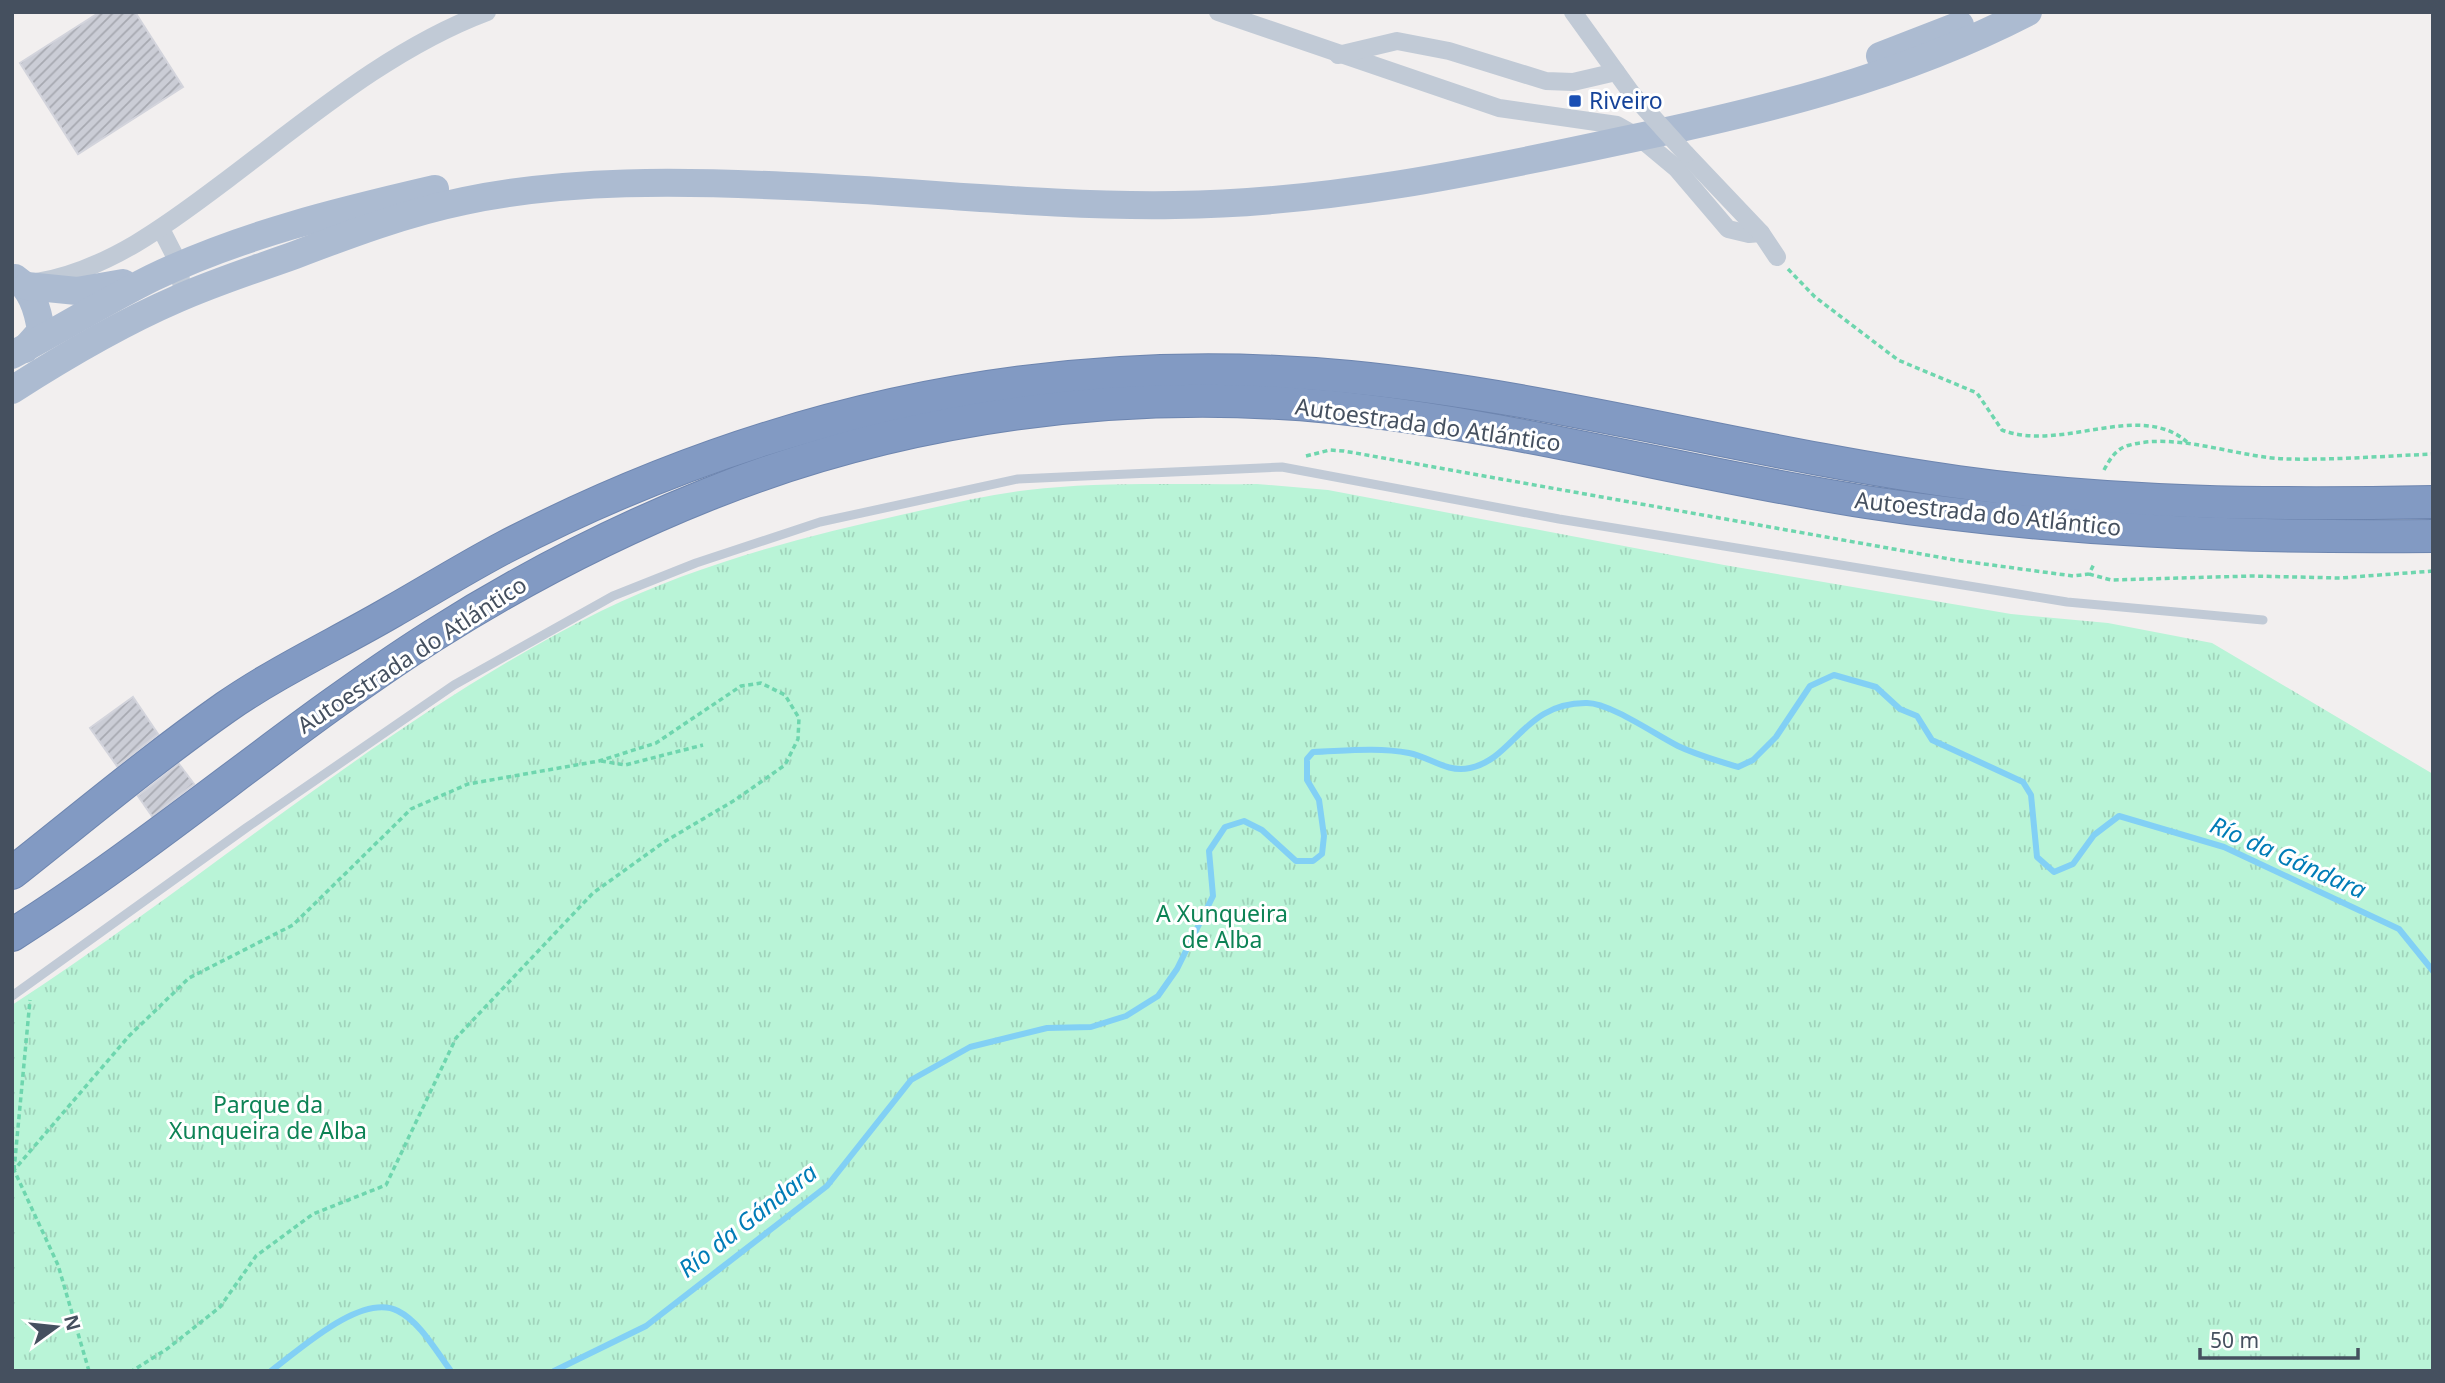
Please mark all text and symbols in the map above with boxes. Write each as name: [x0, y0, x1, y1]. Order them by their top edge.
place label: Riveiro: [1589, 84, 1663, 116]
marker: Riveiro: [1567, 93, 1583, 109]
street label: Autoestrada do Atlántico: [1293, 390, 1563, 458]
street label: Autoestrada do Atlántico: [1853, 483, 2123, 543]
street label: Autoestrada do Atlántico: [290, 568, 532, 740]
water label: Río da Gándara: [2205, 807, 2372, 906]
park label: A Xunqueira de Alba: [1156, 897, 1288, 955]
park label: Parque da Xunqueira de Alba: [169, 1088, 367, 1146]
water label: Río da Gándara: [671, 1155, 824, 1284]
north arrow: [21, 1292, 91, 1362]
text: N: [58, 1312, 87, 1333]
scale bar: [2200, 1316, 2358, 1360]
text: 50 m: [2210, 1326, 2259, 1354]

